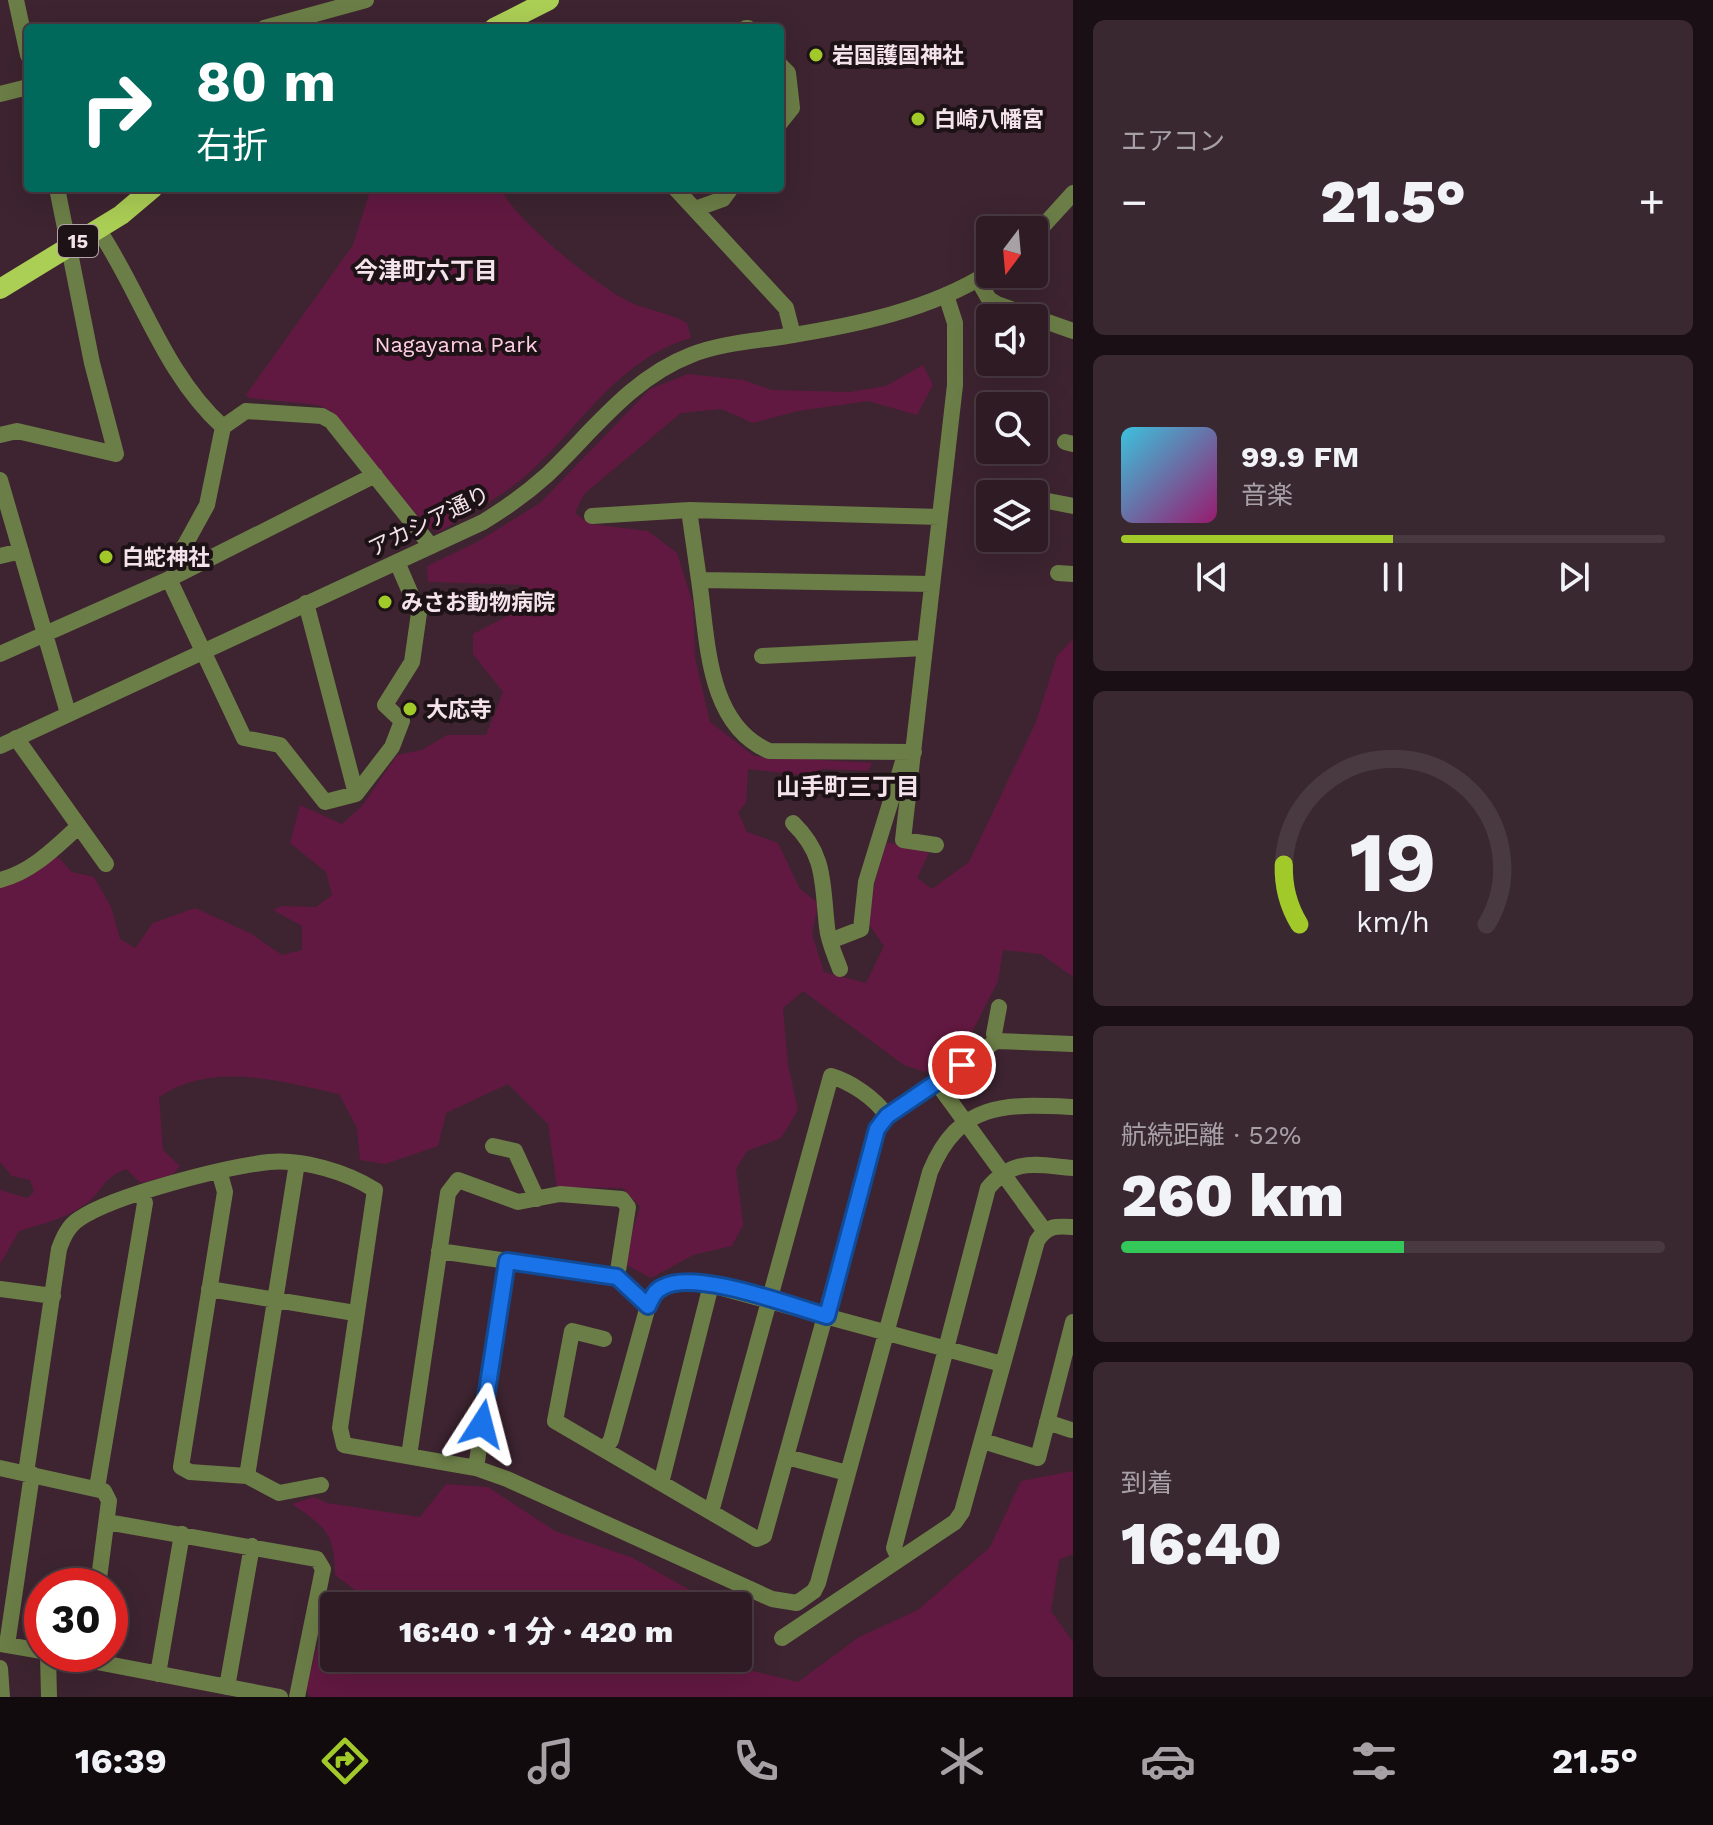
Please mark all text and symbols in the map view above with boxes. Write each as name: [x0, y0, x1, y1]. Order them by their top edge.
place label: 岩国護国神社: [832, 43, 964, 68]
marker: 岩国護国神社: [807, 46, 825, 64]
text: 80 m: [196, 49, 336, 115]
icon: right: [64, 56, 168, 160]
place label: 白崎八幡宮: [934, 107, 1044, 132]
marker: 白崎八幡宮: [909, 110, 927, 128]
text: 右折: [196, 125, 268, 167]
text: エアコン: [1121, 126, 1225, 156]
text: 21.5°: [1320, 166, 1466, 237]
text: −: [1121, 176, 1148, 228]
text: +: [1638, 176, 1665, 228]
north arrow: [976, 216, 1048, 288]
map controls: [976, 216, 1048, 552]
road number: 15: [58, 225, 98, 257]
district label: 今津町六丁目: [354, 257, 498, 285]
button: sound: [976, 304, 1048, 376]
park label: Nagayama Park: [374, 332, 538, 357]
button: search: [976, 392, 1048, 464]
text: 99.9 FM: [1241, 439, 1359, 474]
button: layers: [976, 480, 1048, 552]
text: 音楽: [1241, 480, 1293, 510]
street label: アカシア通り: [364, 481, 494, 561]
place label: 白蛇神社: [122, 545, 210, 570]
marker: 白蛇神社: [97, 548, 115, 566]
icon: previous: [1190, 555, 1234, 599]
icon: pause: [1371, 555, 1415, 599]
icon: next: [1552, 555, 1596, 599]
place label: みさお動物病院: [401, 590, 555, 615]
marker: みさお動物病院: [376, 593, 394, 611]
place label: 大応寺: [426, 697, 492, 722]
marker: 大応寺: [401, 700, 419, 718]
district label: 山手町三丁目: [776, 773, 920, 801]
text: 19: [1349, 813, 1437, 910]
text: km/h: [1356, 905, 1430, 939]
pin: [928, 1031, 996, 1099]
icon: arrive: [940, 1043, 984, 1087]
text: 航続距離 · 52%: [1121, 1120, 1301, 1150]
text: 260 km: [1121, 1160, 1344, 1231]
position arrow: [440, 1382, 524, 1466]
text: 到着: [1121, 1468, 1173, 1498]
text: 16:40: [1121, 1508, 1282, 1579]
speed limit sign: 30: [24, 1568, 128, 1672]
text: 16:40 · 1 分 · 420 m: [399, 1614, 673, 1649]
icon: directions: [317, 1733, 373, 1789]
icon: music: [523, 1733, 579, 1789]
icon: phone: [728, 1733, 784, 1789]
icon: climate: [934, 1733, 990, 1789]
icon: car: [1140, 1733, 1196, 1789]
icon: filters: [1346, 1733, 1402, 1789]
text: 16:39: [75, 1740, 167, 1782]
text: 21.5°: [1552, 1740, 1638, 1782]

